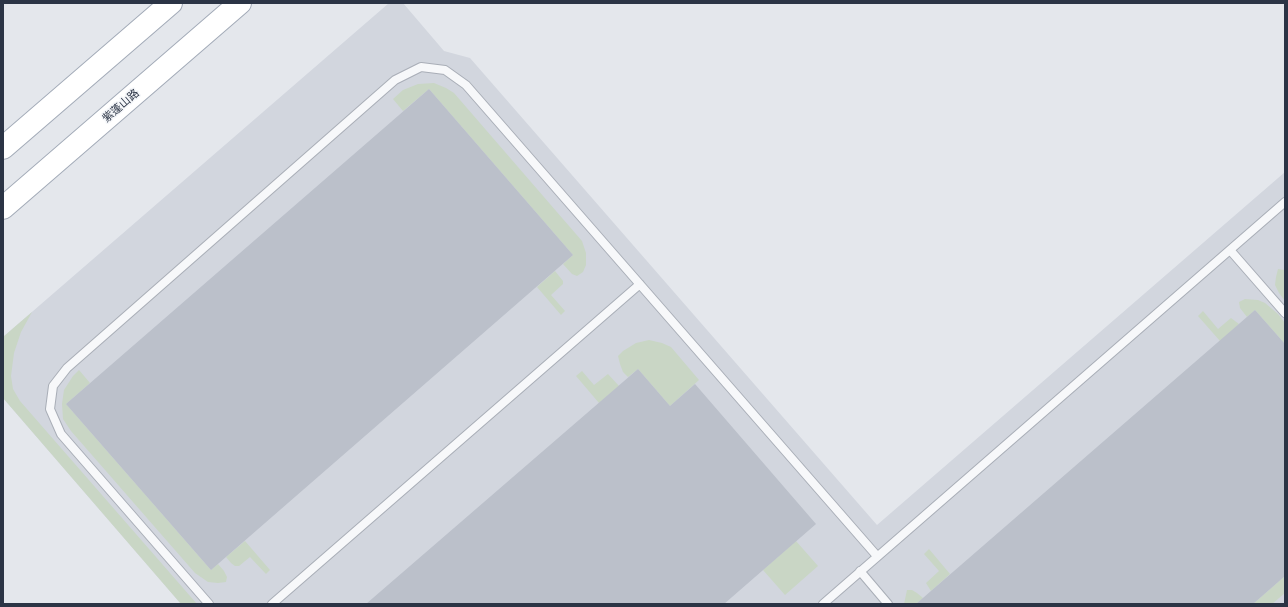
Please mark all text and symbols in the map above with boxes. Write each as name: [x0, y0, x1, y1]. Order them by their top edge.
street label: 紫蓬山路: [100, 87, 142, 125]

